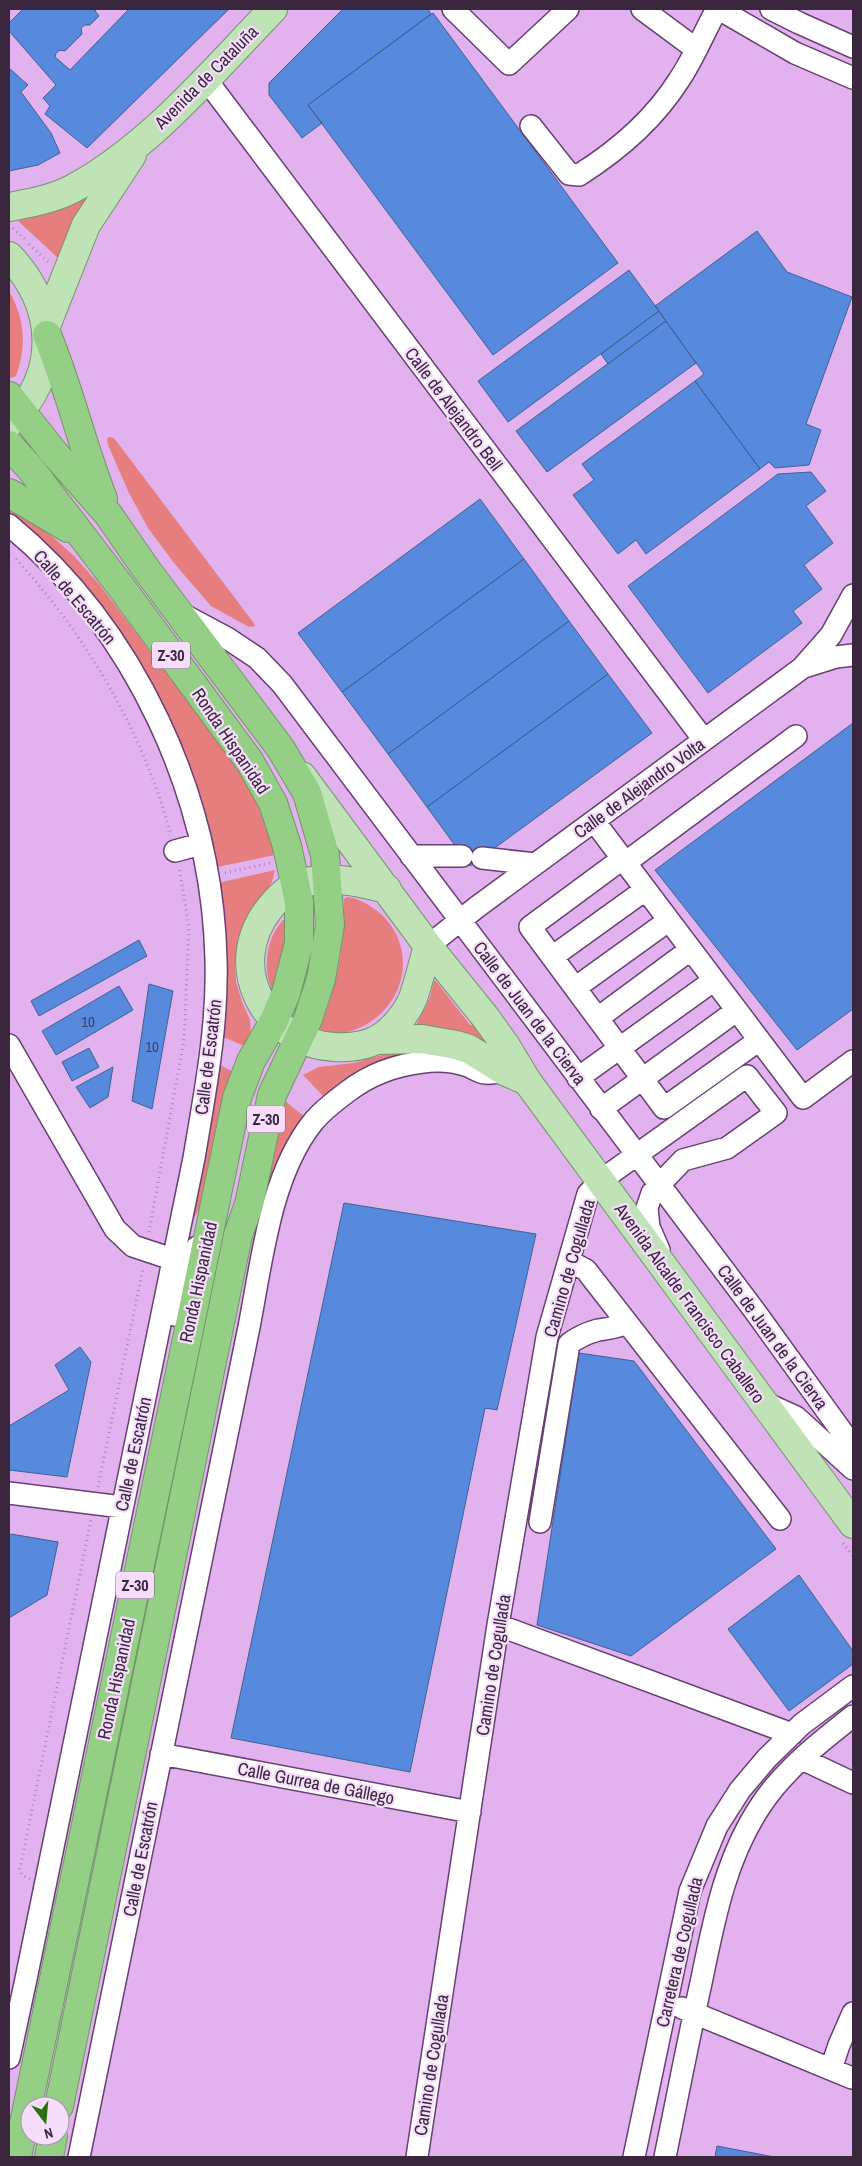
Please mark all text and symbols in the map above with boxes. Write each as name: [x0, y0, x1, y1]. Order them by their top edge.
street label: Avenida de Cataluña: [148, 20, 263, 135]
street label: Calle de Alejandro Bell: [399, 342, 509, 476]
street label: Calle de Escatrón: [28, 544, 122, 650]
road number: Z-30: [152, 642, 190, 668]
street label: Ronda Hispanidad: [186, 683, 276, 799]
street label: Calle de Alejandro Volta: [568, 732, 710, 844]
street label: Calle de Juan de la Cierva: [468, 936, 592, 1090]
street label: Calle de Escatrón: [188, 998, 228, 1116]
house number: 10: [81, 1011, 95, 1032]
house number: 10: [145, 1036, 159, 1057]
road number: Z-30: [247, 1106, 285, 1132]
street label: Camino de Cogullada: [537, 1196, 601, 1340]
street label: Avenida Alcalde Francisco Caballero: [608, 1197, 771, 1408]
street label: Ronda Hispanidad: [173, 1219, 223, 1345]
street label: Calle de Juan de la Cierva: [712, 1259, 834, 1415]
street label: Calle de Escatrón: [109, 1394, 157, 1514]
road number: Z-30: [116, 1572, 154, 1598]
street label: Camino de Cogullada: [469, 1593, 517, 1737]
street label: Ronda Hispanidad: [91, 1616, 141, 1742]
street label: Calle Gurrea de Gállego: [235, 1756, 397, 1810]
street label: Calle de Escatrón: [117, 1799, 163, 1919]
street label: Carretera de Cogullada: [650, 1874, 708, 2030]
street label: Camino de Cogullada: [407, 1993, 455, 2137]
north arrow: [20, 2096, 70, 2146]
text: N: [42, 2124, 55, 2143]

